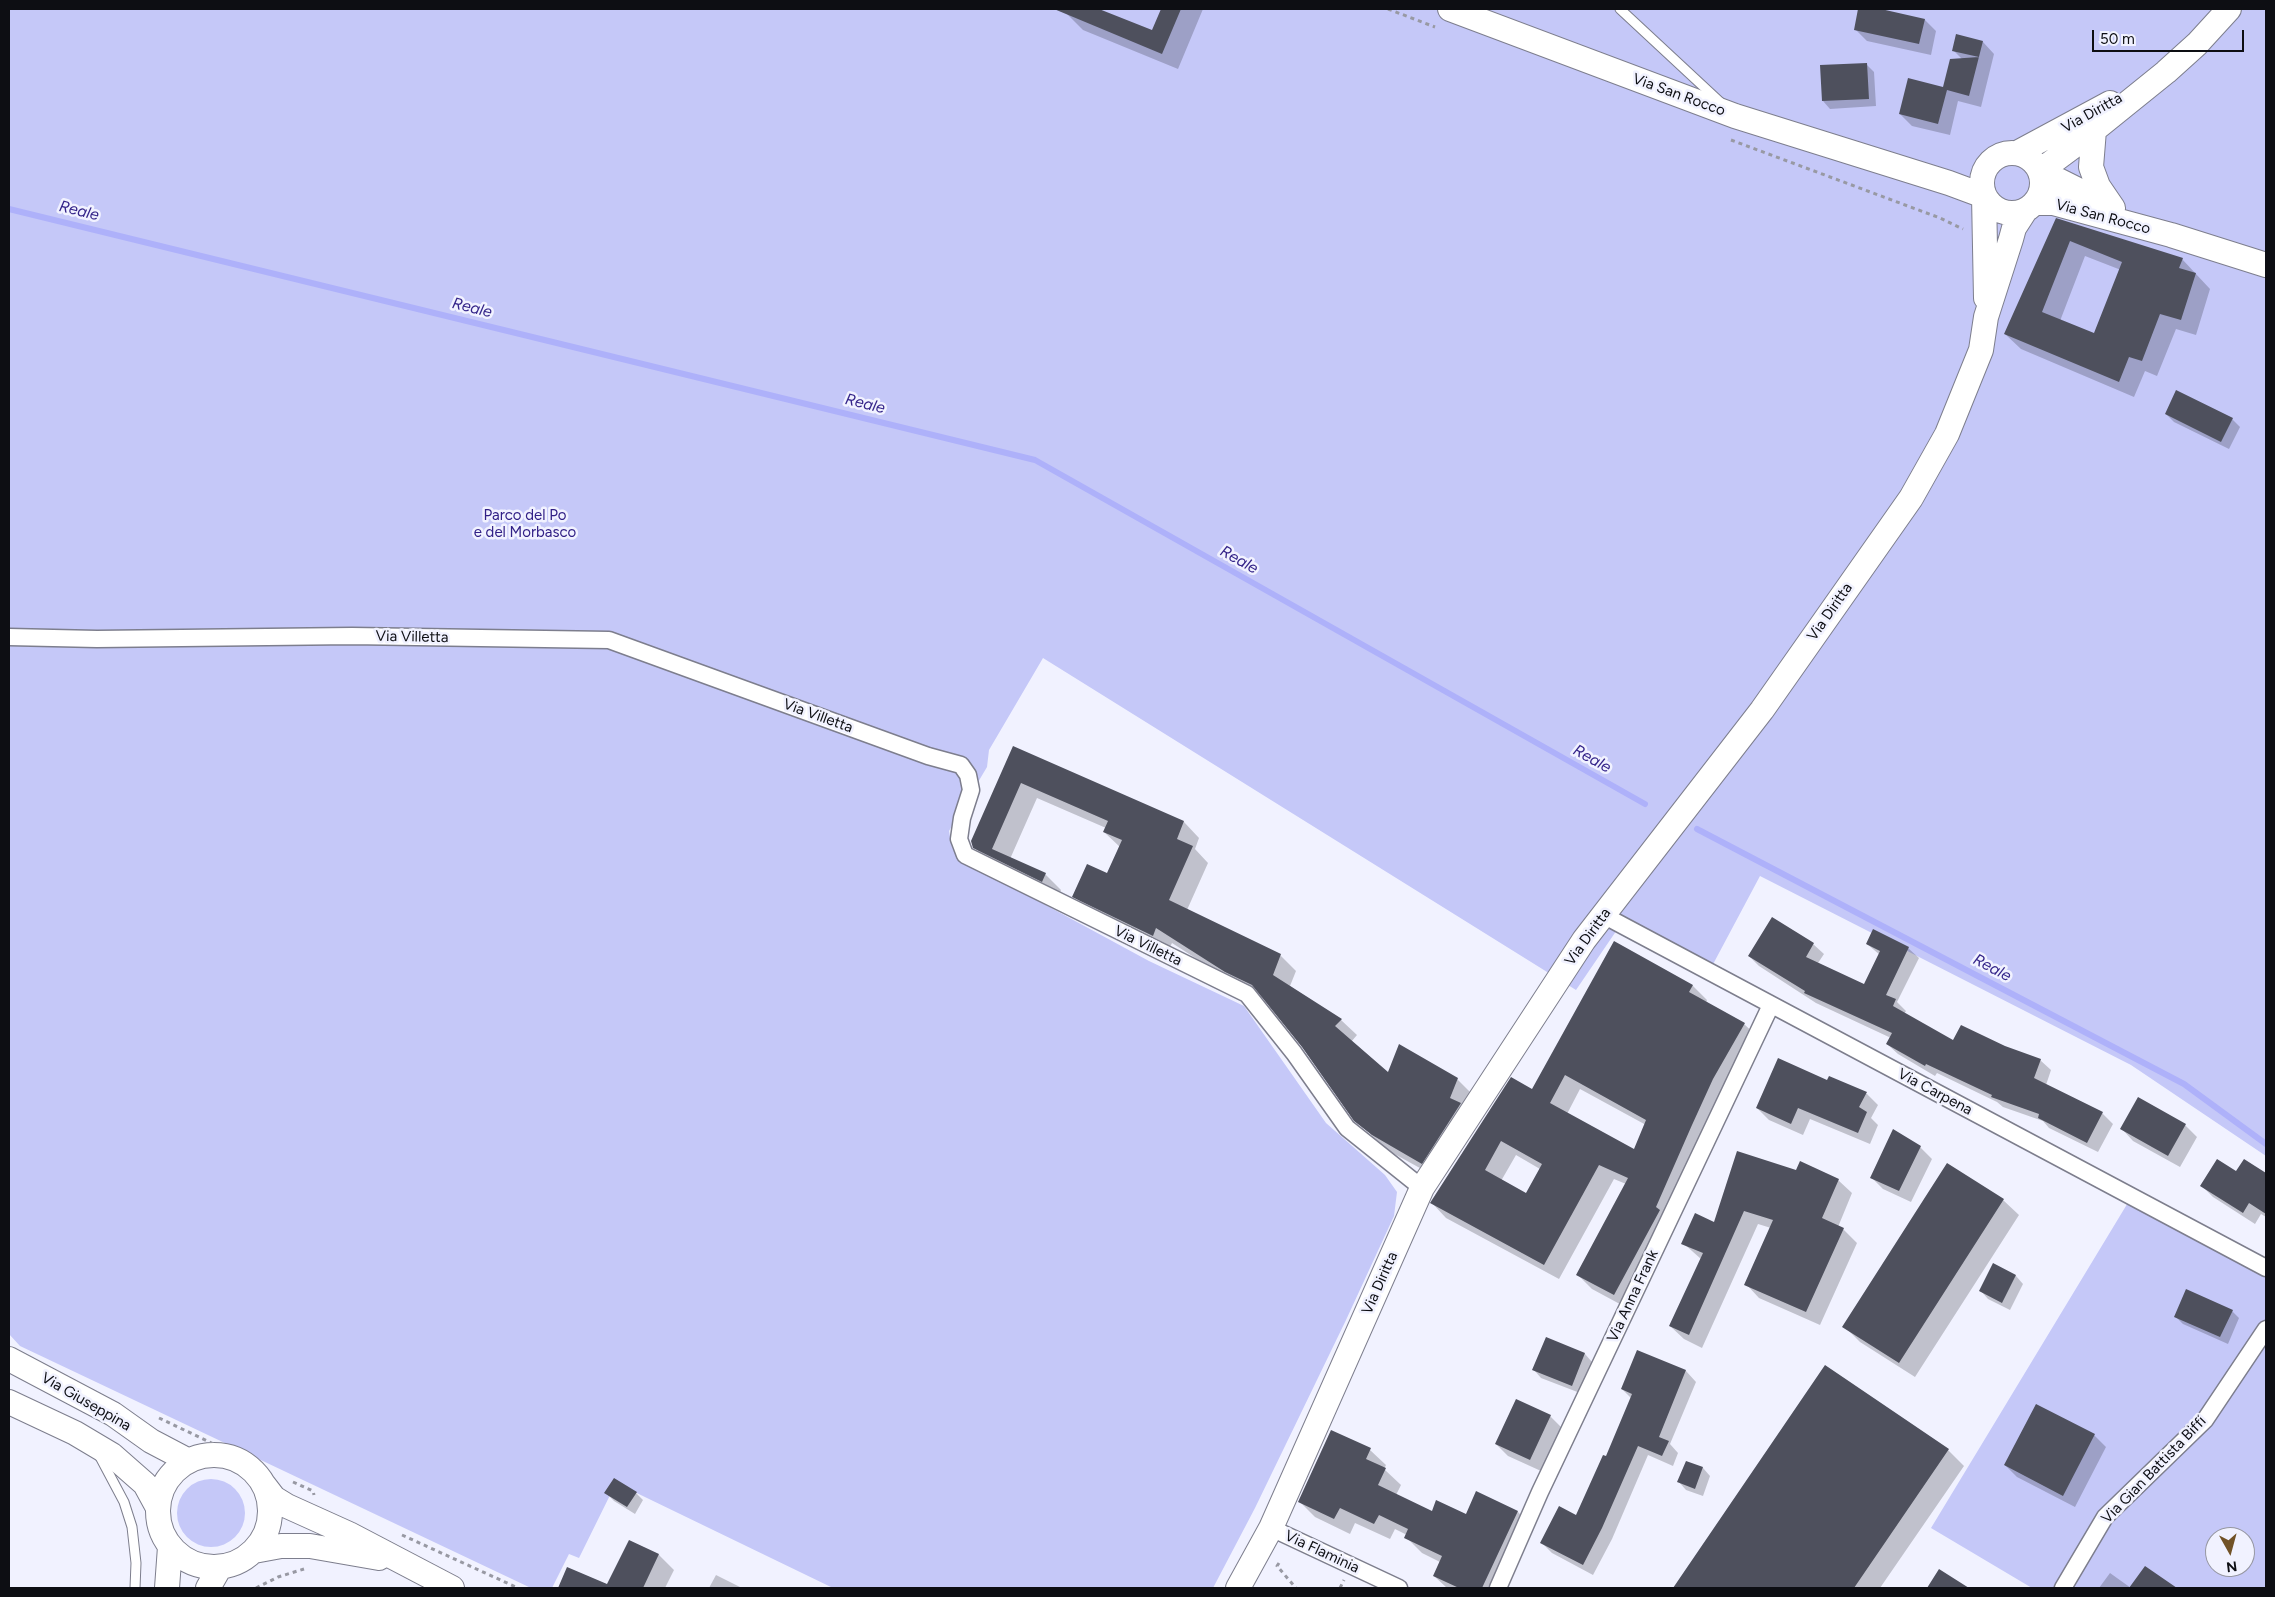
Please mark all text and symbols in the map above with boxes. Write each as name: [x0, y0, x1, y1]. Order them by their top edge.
scale bar: [2095, 20, 2248, 52]
text: 50 m: [2100, 30, 2135, 48]
street label: Via San Rocco: [1630, 70, 1728, 120]
street label: Via Diritta: [2059, 89, 2125, 137]
street label: Via San Rocco: [2054, 196, 2152, 238]
water label: Reale: [57, 197, 101, 225]
water label: Reale: [450, 294, 494, 322]
water label: Reale: [843, 390, 887, 418]
park label: Parco del Po e del Morbasco: [474, 507, 576, 542]
water label: Reale: [1217, 542, 1261, 578]
street label: Via Diritta: [1804, 580, 1856, 644]
street label: Via Villetta: [375, 627, 449, 647]
street label: Via Villetta: [781, 695, 855, 737]
water label: Reale: [1570, 741, 1614, 777]
street label: Via Diritta: [1561, 905, 1615, 969]
street label: Via Villetta: [1111, 922, 1185, 970]
water label: Reale: [1970, 950, 2014, 986]
street label: Via Carpena: [1895, 1065, 1975, 1119]
street label: Via Anna Frank: [1604, 1247, 1662, 1345]
street label: Via Diritta: [1358, 1249, 1402, 1317]
street label: Via Giuseppina: [38, 1369, 134, 1435]
street label: Via Gian Battista Biffi: [2098, 1412, 2210, 1528]
street label: Via Flaminia: [1282, 1527, 1362, 1577]
north arrow: [2205, 1527, 2255, 1577]
text: N: [2225, 1557, 2238, 1575]

